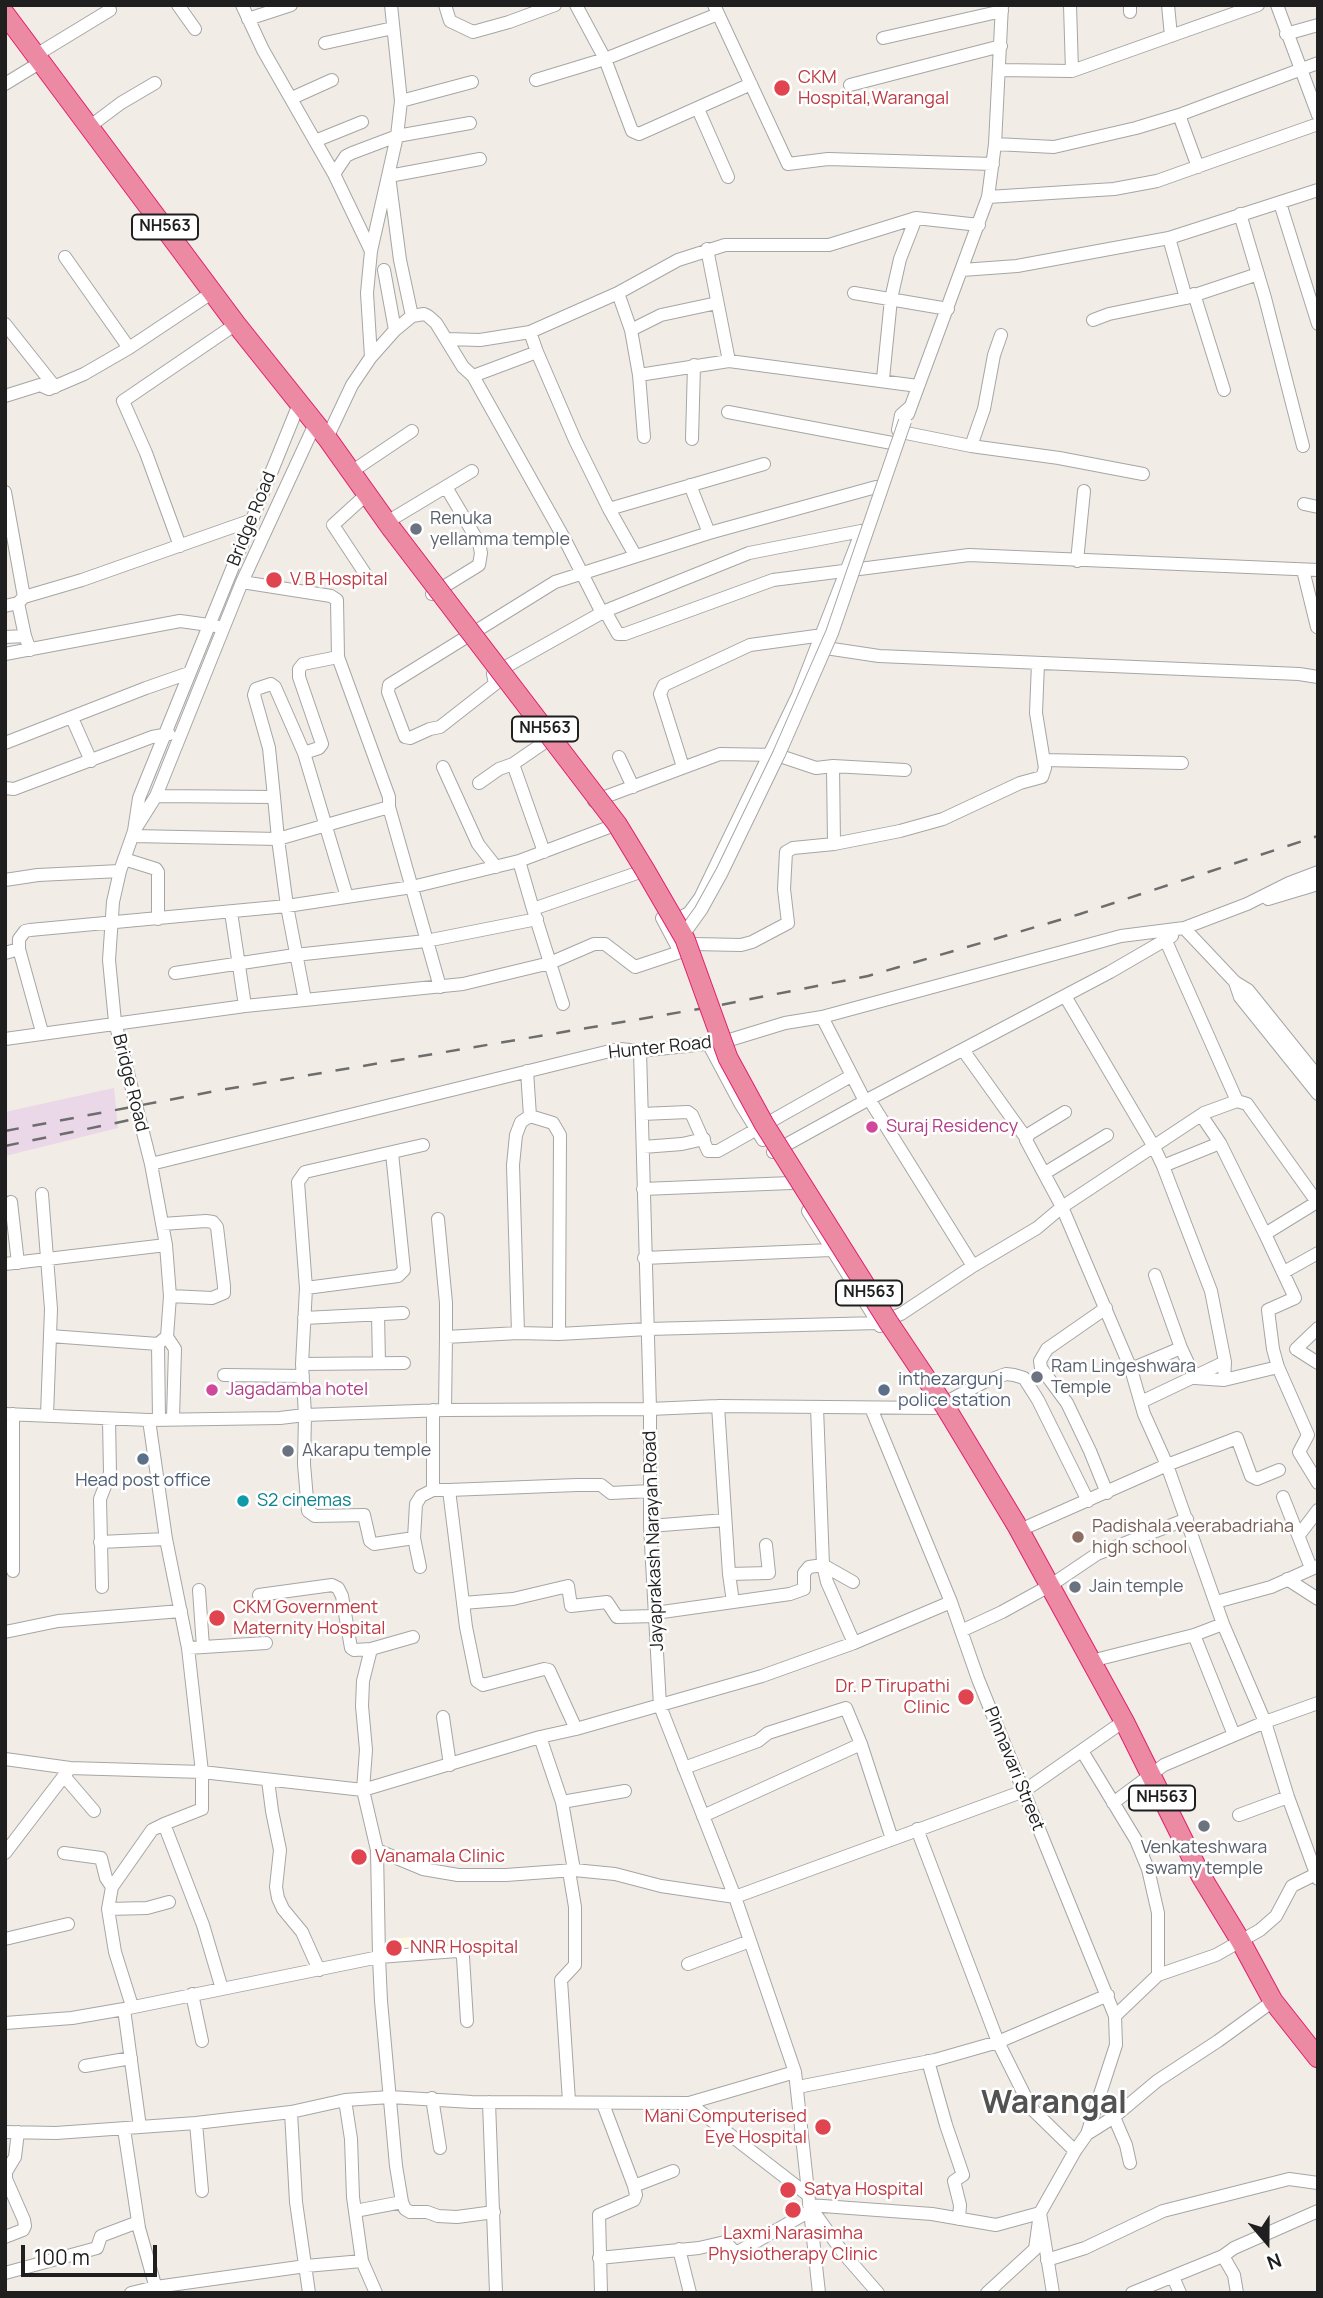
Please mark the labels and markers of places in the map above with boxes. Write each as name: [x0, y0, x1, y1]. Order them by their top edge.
place label: CKM Hospital,Warangal: [798, 67, 949, 110]
marker: CKM Hospital,Warangal: [772, 78, 792, 98]
place label: Renuka yellamma temple: [430, 508, 570, 550]
marker: Renuka yellamma temple: [408, 521, 424, 537]
place label: V B Hospital: [290, 569, 388, 591]
marker: V B Hospital: [264, 570, 284, 590]
place label: Suraj Residency: [886, 1116, 1018, 1138]
marker: Suraj Residency: [864, 1119, 880, 1135]
place label: Ram Lingeshwara Temple: [1051, 1356, 1196, 1398]
place label: inthezargunj police station: [898, 1369, 1011, 1412]
marker: Ram Lingeshwara Temple: [1029, 1369, 1045, 1385]
place label: Jagadamba hotel: [226, 1379, 368, 1401]
marker: Jagadamba hotel: [204, 1382, 220, 1398]
marker: inthezargunj police station: [876, 1382, 892, 1398]
place label: Akarapu temple: [302, 1440, 431, 1462]
marker: Akarapu temple: [280, 1443, 296, 1459]
marker: Head post office: [135, 1451, 151, 1467]
place label: Head post office: [75, 1470, 211, 1492]
place label: S2 cinemas: [257, 1490, 351, 1512]
marker: S2 cinemas: [235, 1493, 251, 1509]
place label: Padishala veerabadriaha high school: [1092, 1516, 1294, 1558]
marker: Padishala veerabadriaha high school: [1070, 1529, 1086, 1545]
place label: Jain temple: [1089, 1576, 1184, 1598]
marker: Jain temple: [1067, 1579, 1083, 1595]
place label: CKM Government Maternity Hospital: [233, 1597, 386, 1640]
marker: CKM Government Maternity Hospital: [207, 1608, 227, 1628]
place label: Dr. P Tirupathi Clinic: [835, 1676, 950, 1718]
marker: Dr. P Tirupathi Clinic: [956, 1687, 976, 1707]
marker: Venkateshwara swamy temple: [1196, 1818, 1212, 1834]
place label: Venkateshwara swamy temple: [1141, 1837, 1267, 1880]
place label: Vanamala Clinic: [375, 1846, 505, 1868]
marker: Vanamala Clinic: [349, 1847, 369, 1867]
place label: NNR Hospital: [410, 1937, 518, 1959]
marker: NNR Hospital: [384, 1938, 404, 1958]
place label: Mani Computerised Eye Hospital: [645, 2106, 807, 2148]
marker: Mani Computerised Eye Hospital: [813, 2117, 833, 2137]
place label: Satya Hospital: [804, 2179, 923, 2201]
marker: Satya Hospital: [778, 2180, 798, 2200]
marker: Laxmi Narasimha Physiotherapy Clinic: [783, 2200, 803, 2220]
place label: Laxmi Narasimha Physiotherapy Clinic: [708, 2223, 878, 2266]

